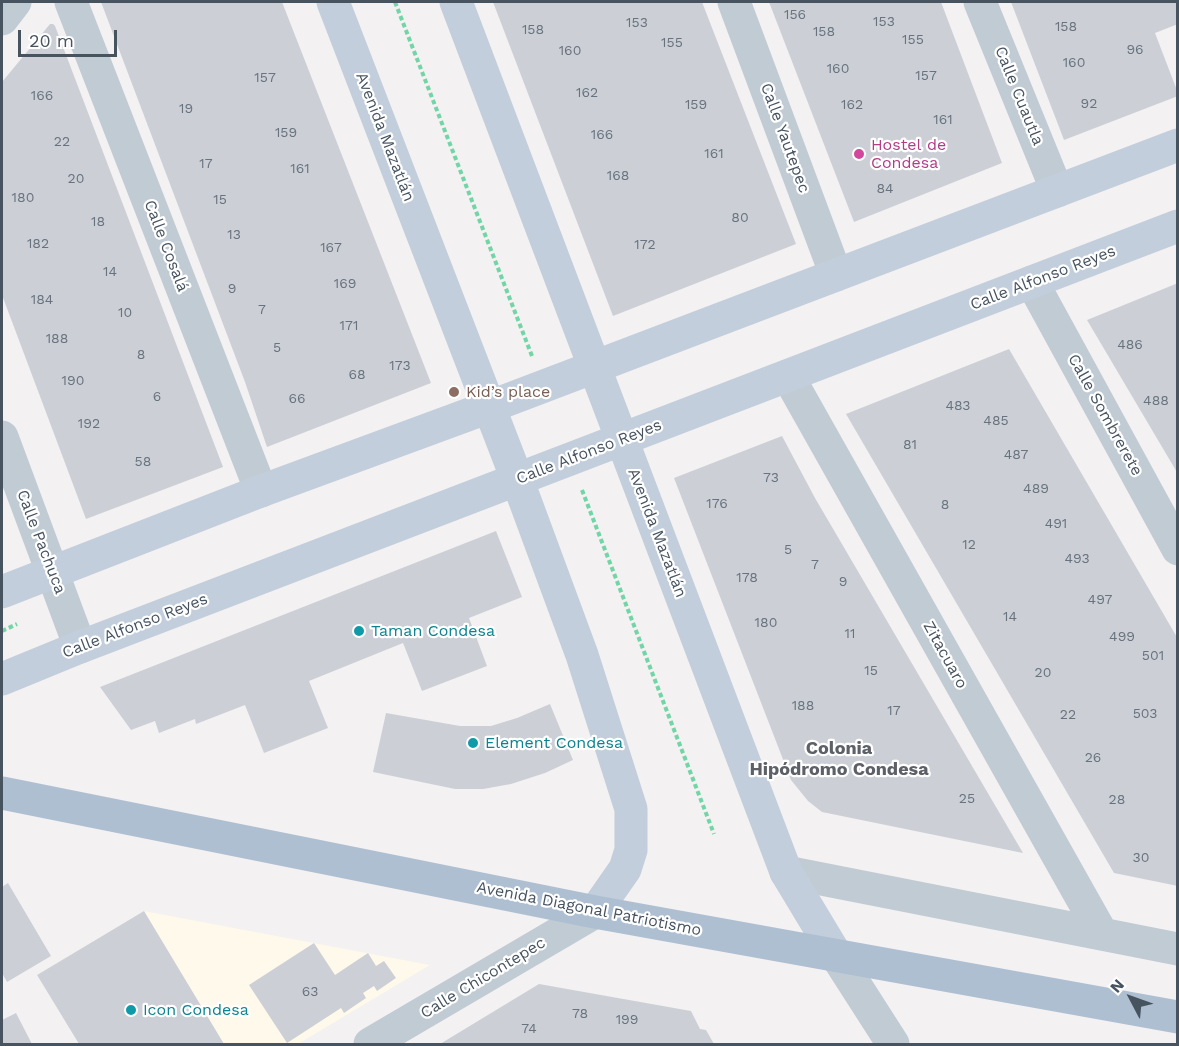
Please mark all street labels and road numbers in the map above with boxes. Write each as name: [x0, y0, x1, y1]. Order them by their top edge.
street label: Calle Cuautla: [990, 44, 1048, 148]
street label: Avenida Mazatlán: [352, 70, 418, 204]
street label: Calle Yautepec: [756, 81, 814, 195]
street label: Calle Cosalá: [140, 198, 192, 294]
street label: Calle Alfonso Reyes: [968, 241, 1118, 315]
street label: Calle Sombrerete: [1064, 351, 1146, 479]
street label: Calle Alfonso Reyes: [514, 415, 664, 489]
street label: Avenida Mazatlán: [624, 466, 690, 600]
street label: Calle Pachuca: [12, 487, 70, 597]
street label: Calle Alfonso Reyes: [60, 589, 210, 663]
street label: Zitacuaro: [919, 618, 971, 692]
street label: Avenida Diagonal Patriotismo: [475, 878, 703, 940]
street label: Calle Chicontepec: [417, 933, 549, 1023]

